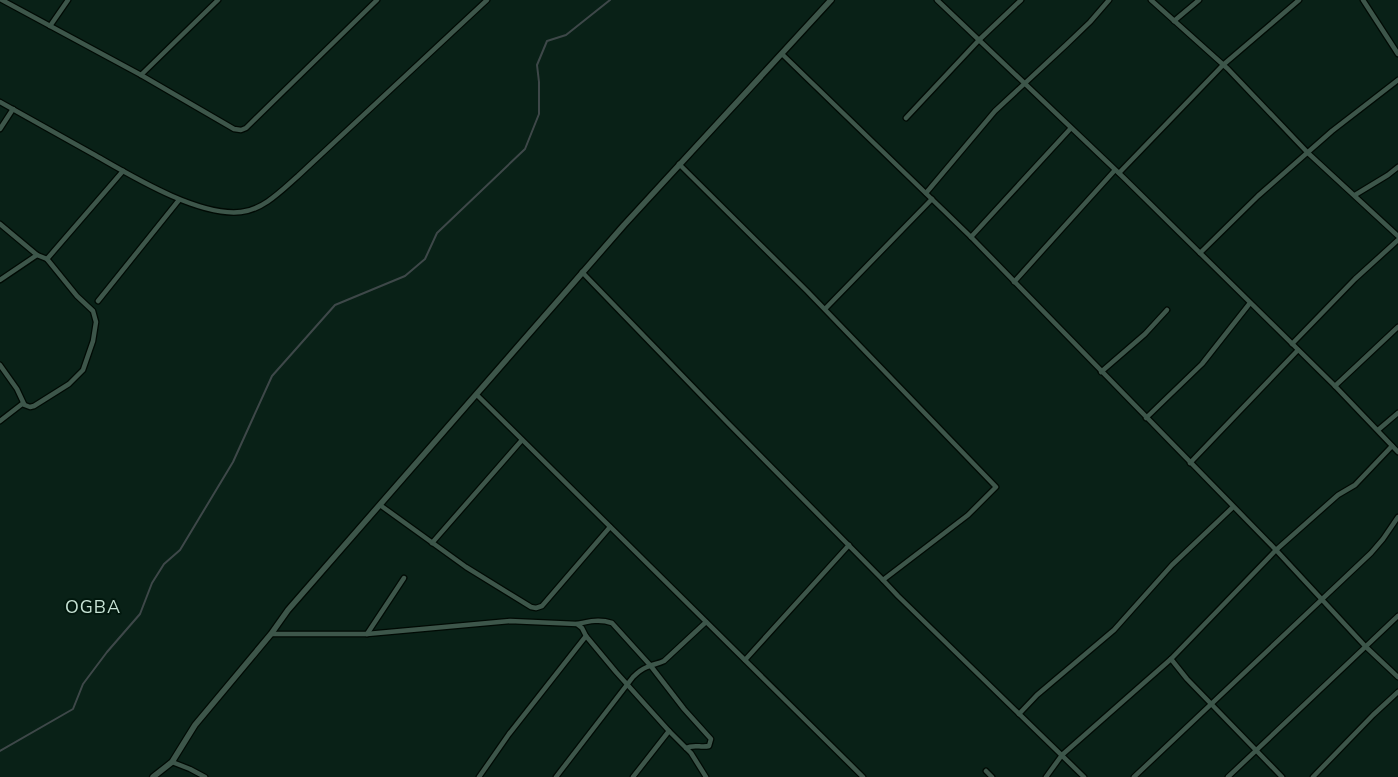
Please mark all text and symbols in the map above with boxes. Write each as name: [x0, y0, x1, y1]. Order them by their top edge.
district label: OGBA: [65, 595, 121, 619]

